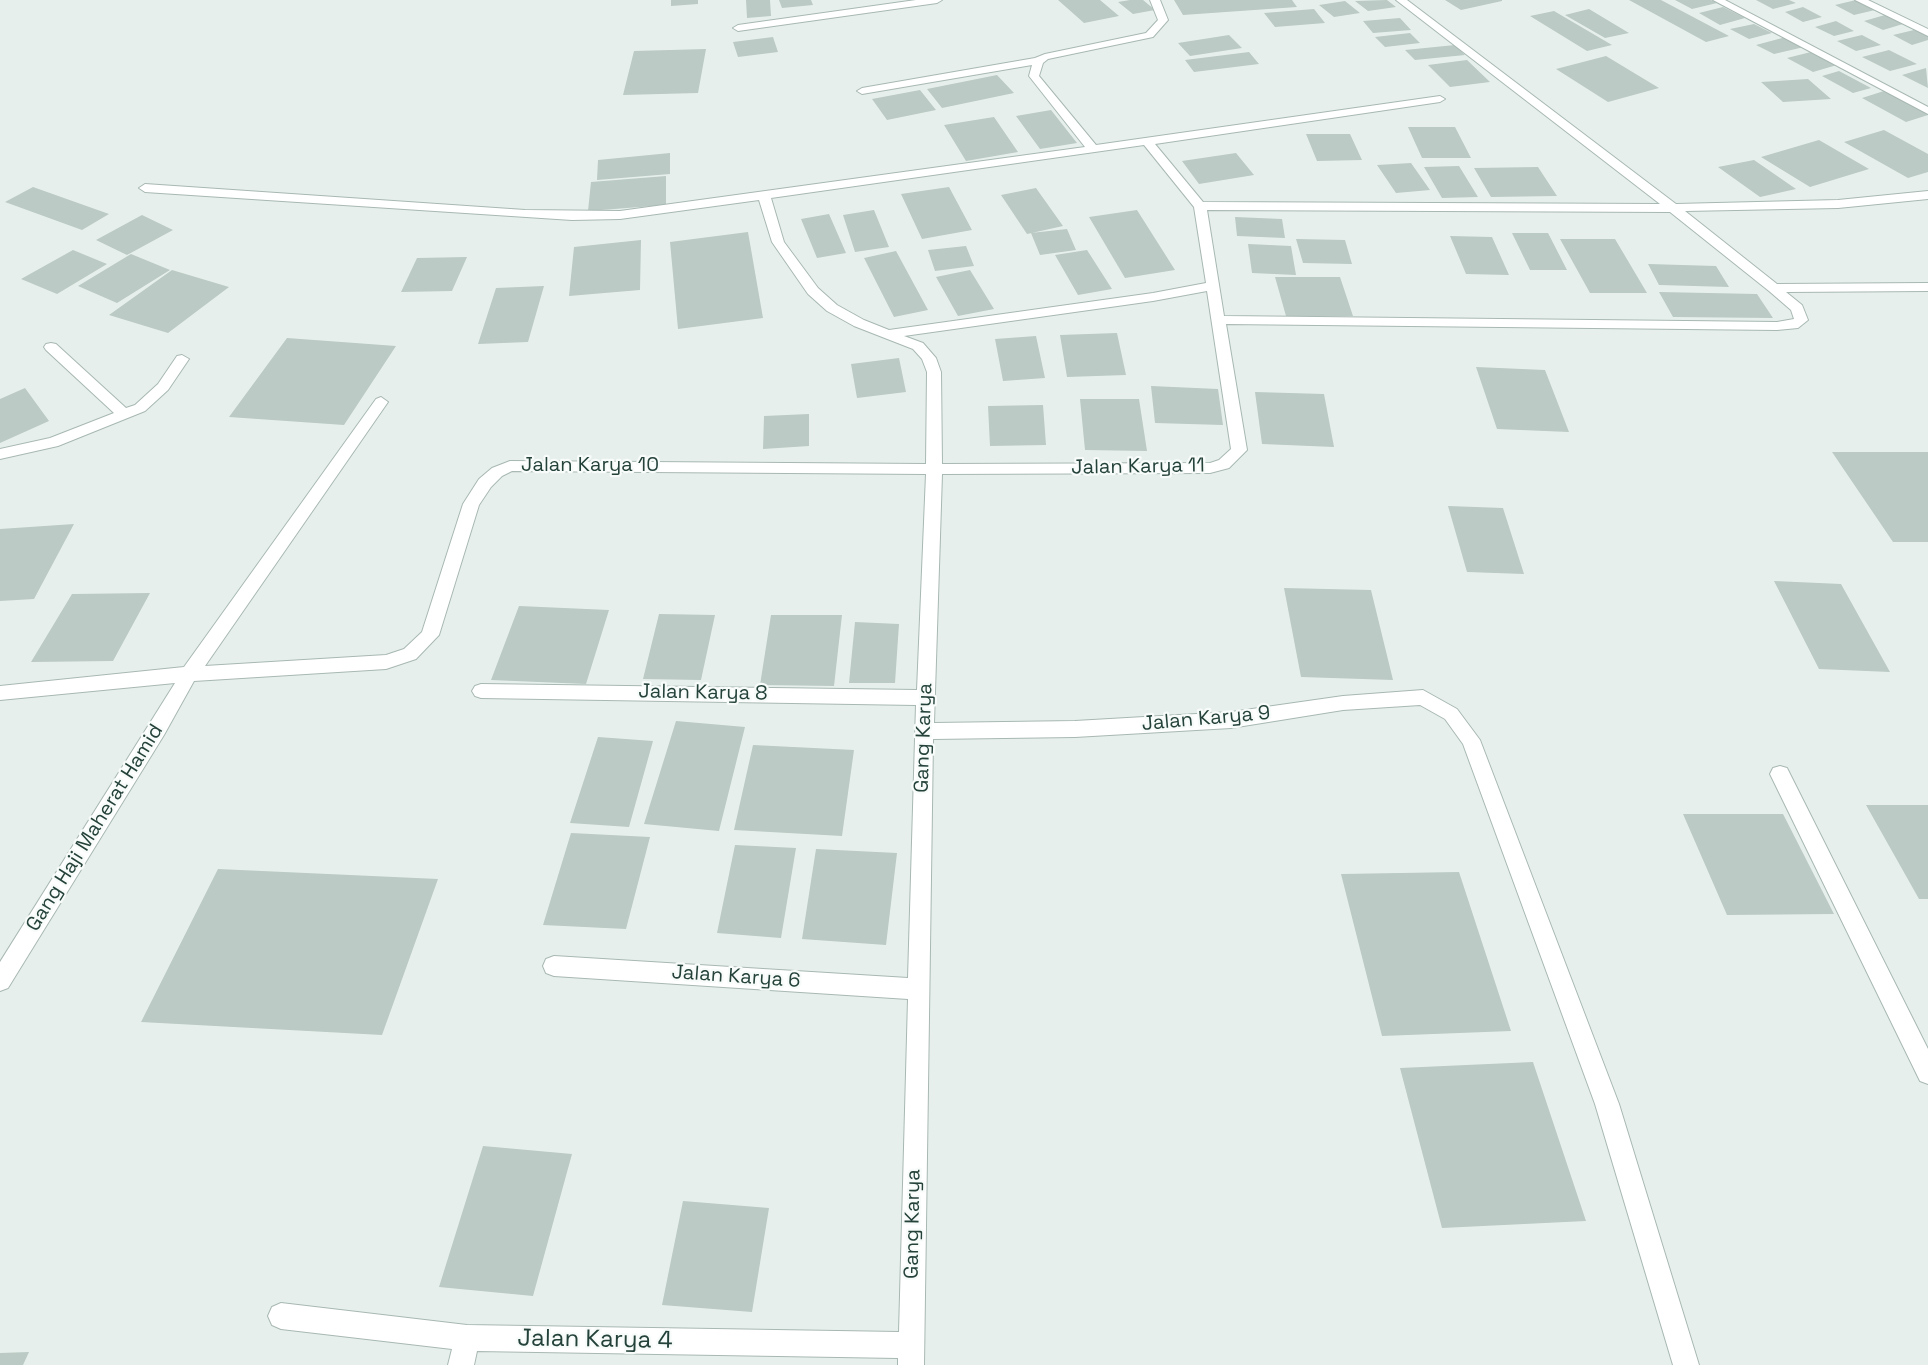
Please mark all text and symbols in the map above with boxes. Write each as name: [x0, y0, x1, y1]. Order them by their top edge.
street label: Jalan Karya 10: [521, 454, 659, 478]
street label: Jalan Karya 11: [1071, 454, 1205, 480]
street label: Jalan Karya 8: [638, 680, 768, 706]
street label: Gang Karya: [910, 683, 938, 793]
street label: Jalan Karya 9: [1141, 701, 1271, 737]
street label: Gang Haji Maherat Hamid: [21, 720, 169, 936]
street label: Jalan Karya 6: [671, 961, 801, 993]
street label: Gang Karya: [900, 1169, 926, 1279]
street label: Jalan Karya 4: [517, 1324, 673, 1356]

